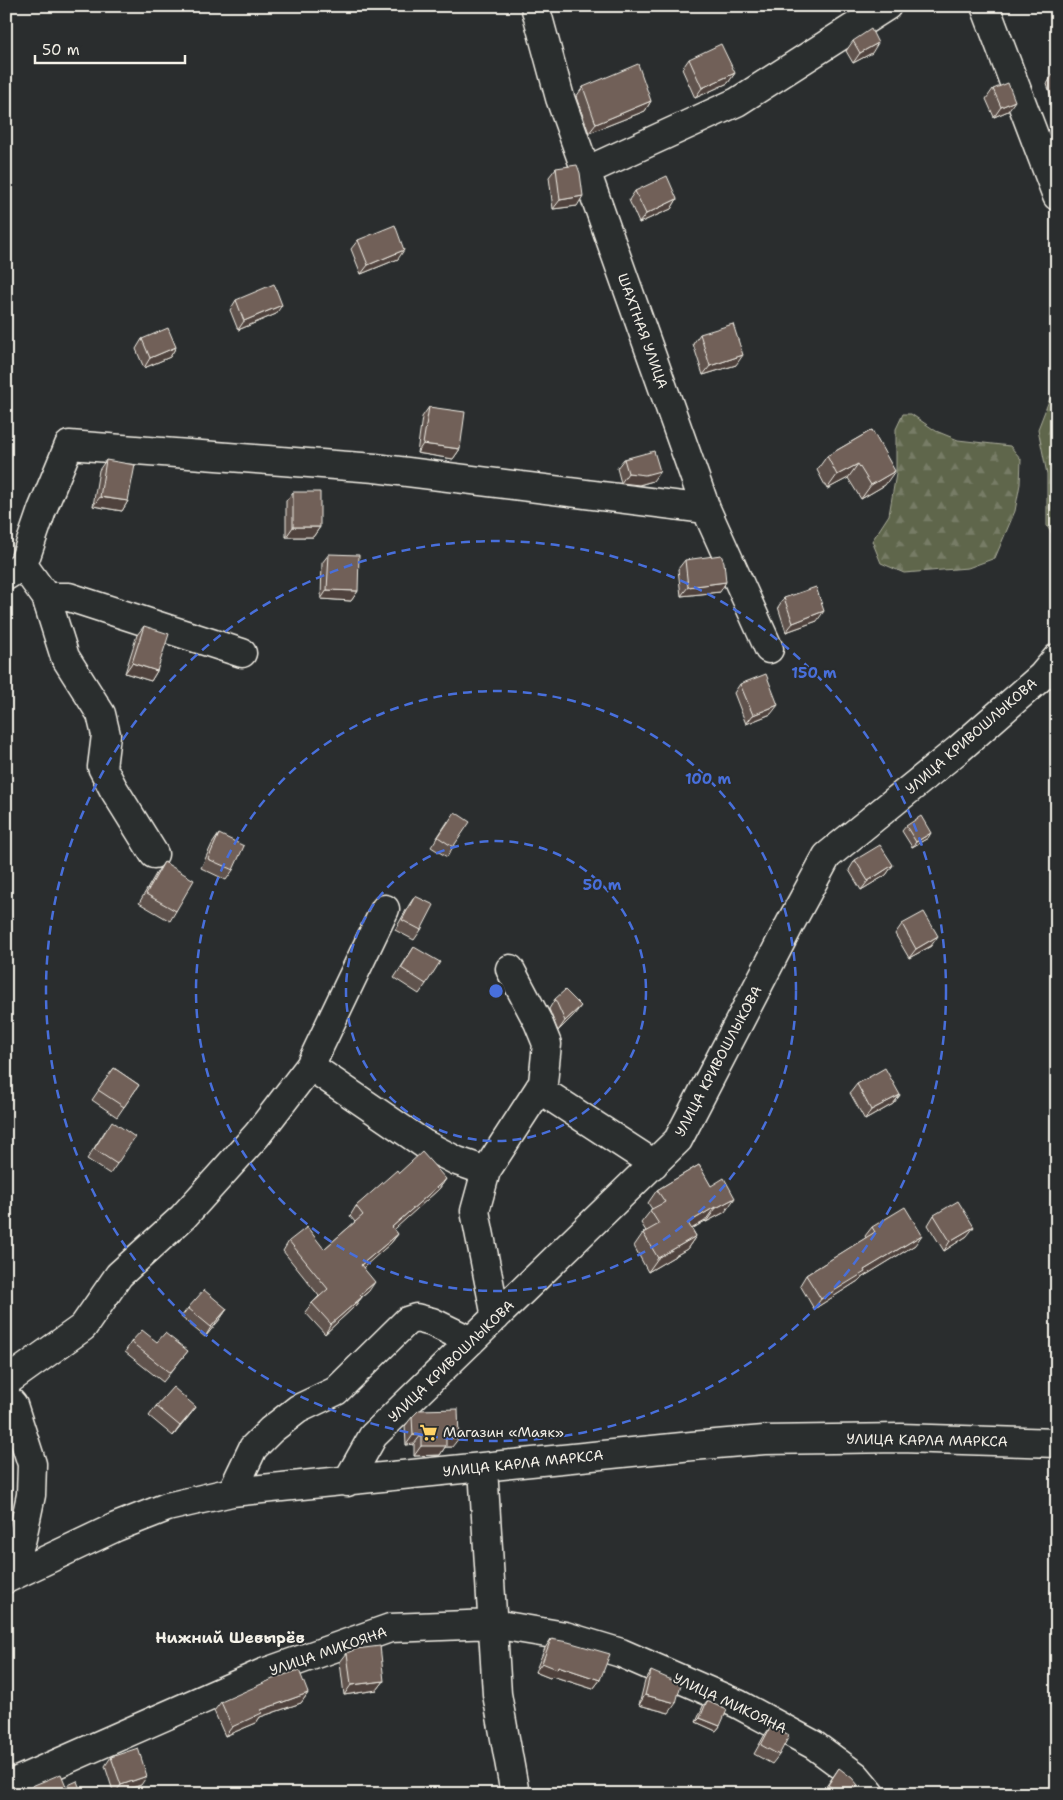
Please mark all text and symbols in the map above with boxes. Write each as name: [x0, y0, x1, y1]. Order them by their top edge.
scale bar: [35, 32, 185, 64]
text: 50 m: [42, 40, 80, 60]
street label: ШАХТНАЯ УЛИЦА: [614, 271, 672, 391]
text: 150 m: [791, 663, 837, 683]
street label: УЛИЦА КРИВОШЛЫКОВА: [902, 674, 1040, 798]
text: 100 m: [685, 769, 731, 789]
text: 50 m: [583, 875, 622, 895]
centre of rings: [487, 982, 505, 1000]
street label: УЛИЦА КРИВОШЛЫКОВА: [671, 982, 765, 1140]
street label: УЛИЦА КРИВОШЛЫКОВА: [384, 1296, 518, 1426]
supermarket icon: Магазин «Маяк»: [419, 1422, 439, 1442]
place label: Магазин «Маяк»: [443, 1423, 564, 1441]
street label: УЛИЦА КАРЛА МАРКСА: [846, 1430, 1008, 1450]
street label: УЛИЦА КАРЛА МАРКСА: [442, 1446, 604, 1480]
street label: УЛИЦА МИКОЯНА: [267, 1622, 389, 1680]
district label: Нижний Шевырёв: [155, 1627, 305, 1648]
street label: УЛИЦА МИКОЯНА: [670, 1669, 790, 1737]

